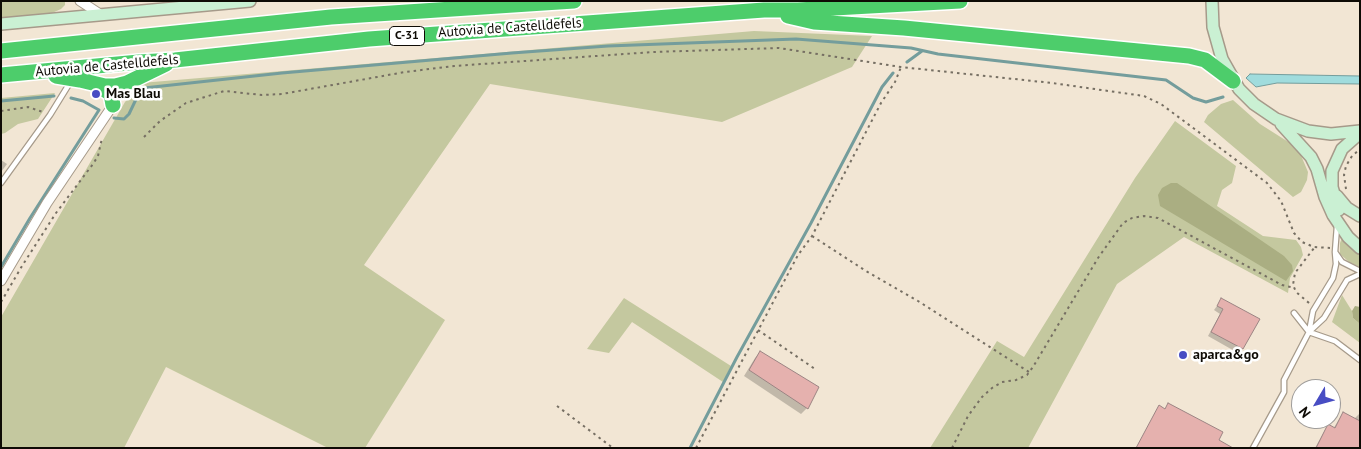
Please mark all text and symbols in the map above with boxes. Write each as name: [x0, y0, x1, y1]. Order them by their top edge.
street label: Autovia de Castelldefels: [438, 15, 582, 41]
road number: C-31: [390, 27, 424, 46]
street label: Autovia de Castelldefels: [35, 51, 179, 81]
place label: Mas Blau: [106, 86, 160, 102]
marker: Mas Blau: [90, 88, 102, 100]
place label: aparca&go: [1193, 347, 1259, 363]
marker: aparca&go: [1177, 349, 1189, 361]
north arrow: [1291, 379, 1341, 429]
text: N: [1295, 403, 1315, 422]

